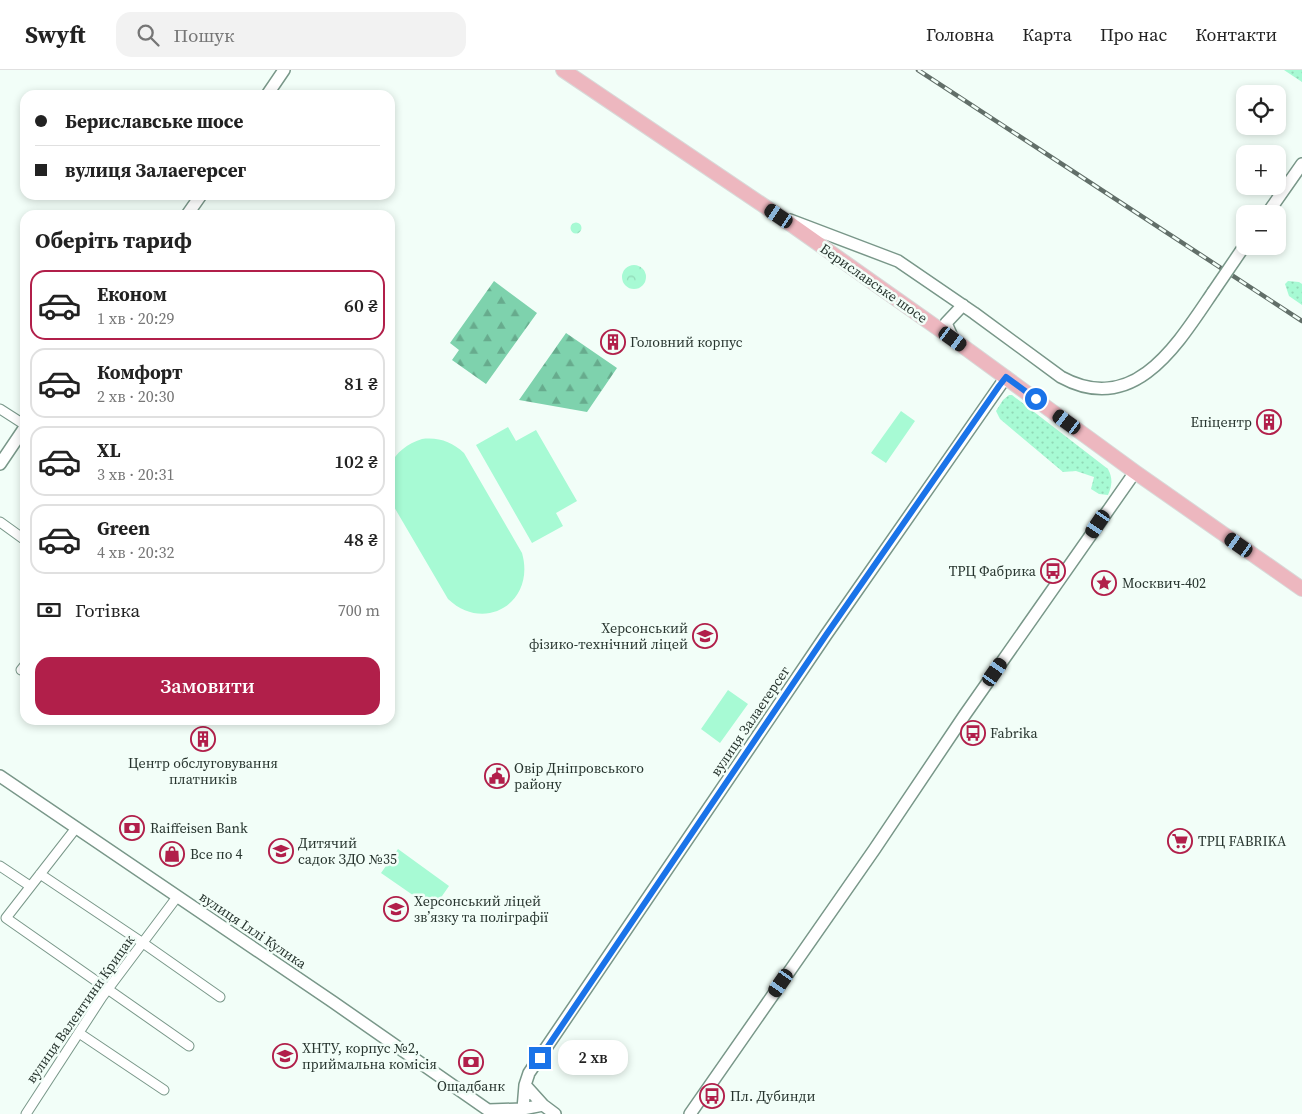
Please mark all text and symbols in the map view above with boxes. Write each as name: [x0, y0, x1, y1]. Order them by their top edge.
search box: [116, 12, 466, 57]
text: Swyft: [25, 18, 86, 51]
icon: search: [134, 21, 162, 49]
text: Пошук: [174, 22, 234, 48]
text: Головна: [926, 22, 994, 47]
text: Карта: [1022, 22, 1072, 47]
text: Про нас: [1100, 22, 1167, 47]
text: Контакти: [1195, 22, 1277, 47]
map controls: [1236, 85, 1286, 255]
button: locate: [1236, 85, 1286, 135]
text: Бериславське шосе: [65, 108, 243, 134]
button: +: [1236, 145, 1286, 195]
text: вулиця Залаегерсег: [65, 157, 246, 183]
car: [762, 201, 795, 231]
button: −: [1236, 205, 1286, 255]
text: Оберіть тариф: [35, 225, 192, 255]
street label: Бериславське шосе: [816, 238, 932, 328]
text: Економ: [97, 281, 167, 307]
icon: car: [37, 283, 82, 328]
text: 60 ₴: [344, 292, 378, 318]
text: 1 хв · 20:29: [97, 307, 174, 329]
car: [936, 324, 969, 354]
building icon: Головний корпус: [600, 329, 626, 355]
place label: Головний корпус: [630, 332, 743, 352]
text: Комфорт: [97, 359, 183, 385]
icon: car: [37, 361, 82, 406]
text: 81 ₴: [344, 370, 378, 396]
text: 2 хв · 20:30: [97, 385, 174, 407]
route start: [1025, 388, 1047, 410]
car: [1050, 407, 1083, 437]
building icon: Епіцентр: [1256, 409, 1282, 435]
place label: Епіцентр: [1190, 412, 1252, 432]
text: XL: [97, 437, 120, 463]
icon: car: [37, 439, 82, 484]
text: 102 ₴: [334, 448, 378, 474]
text: 3 хв · 20:31: [97, 463, 174, 485]
car: [1083, 507, 1112, 541]
text: Green: [97, 515, 150, 541]
icon: car: [37, 517, 82, 562]
text: 48 ₴: [344, 526, 378, 552]
car: [1222, 530, 1255, 560]
text: 4 хв · 20:32: [97, 541, 174, 563]
bus stop icon: ТРЦ Фабрика: [1040, 558, 1066, 584]
place label: ТРЦ Фабрика: [949, 561, 1037, 581]
place icon: Москвич-402: [1091, 570, 1117, 596]
place label: Москвич-402: [1122, 573, 1206, 593]
icon: cash: [35, 596, 63, 624]
text: Готівка: [75, 597, 140, 623]
text: 700 m: [338, 599, 380, 621]
place label: Херсонський фізико-технічний ліцей: [529, 618, 688, 654]
school or university icon: Херсонський фізико-технічний ліцей: [692, 623, 718, 649]
car: [980, 655, 1009, 689]
button: Замовити: [35, 657, 380, 715]
street label: вулиця Залаегерсег: [706, 662, 794, 780]
bus stop icon: Fabrika: [960, 720, 986, 746]
place label: Fabrika: [990, 723, 1038, 743]
building icon: Центр обслуговування платників: [190, 726, 216, 752]
place label: Центр обслуговування платників: [128, 753, 278, 789]
place label: Овір Дніпровського району: [514, 758, 644, 794]
public building icon: Овір Дніпровського району: [484, 763, 510, 789]
bank icon: Raiffeisen Bank: [119, 815, 145, 841]
place label: Raiffeisen Bank: [150, 818, 248, 838]
supermarket icon: ТРЦ FABRIKA: [1167, 828, 1193, 854]
place label: ТРЦ FABRIKA: [1198, 831, 1287, 851]
place label: Дитячий садок ЗДО №35: [298, 833, 397, 869]
school or university icon: Дитячий садок ЗДО №35: [268, 838, 294, 864]
shop icon: Все по 4: [159, 841, 185, 867]
place label: Все по 4: [190, 844, 243, 864]
street label: вулиця Іллі Кулика: [195, 887, 311, 974]
place label: Херсонський ліцей зв’язку та поліграфії: [414, 891, 549, 927]
school or university icon: Херсонський ліцей зв’язку та поліграфії: [383, 896, 409, 922]
street label: вулиця Валентини Крицак: [21, 931, 139, 1087]
car: [766, 966, 795, 1000]
place label: ХНТУ, корпус №2, приймальна комісія: [302, 1038, 437, 1074]
callout: 2 хв: [558, 1040, 628, 1076]
school or university icon: ХНТУ, корпус №2, приймальна комісія: [272, 1043, 298, 1069]
text: 2 хв: [578, 1046, 608, 1068]
route end: [529, 1047, 551, 1069]
bank icon: Ощадбанк: [458, 1049, 484, 1075]
place label: Ощадбанк: [437, 1076, 505, 1096]
bus stop icon: Пл. Дубинди: [699, 1083, 725, 1109]
place label: Пл. Дубинди: [730, 1086, 816, 1106]

